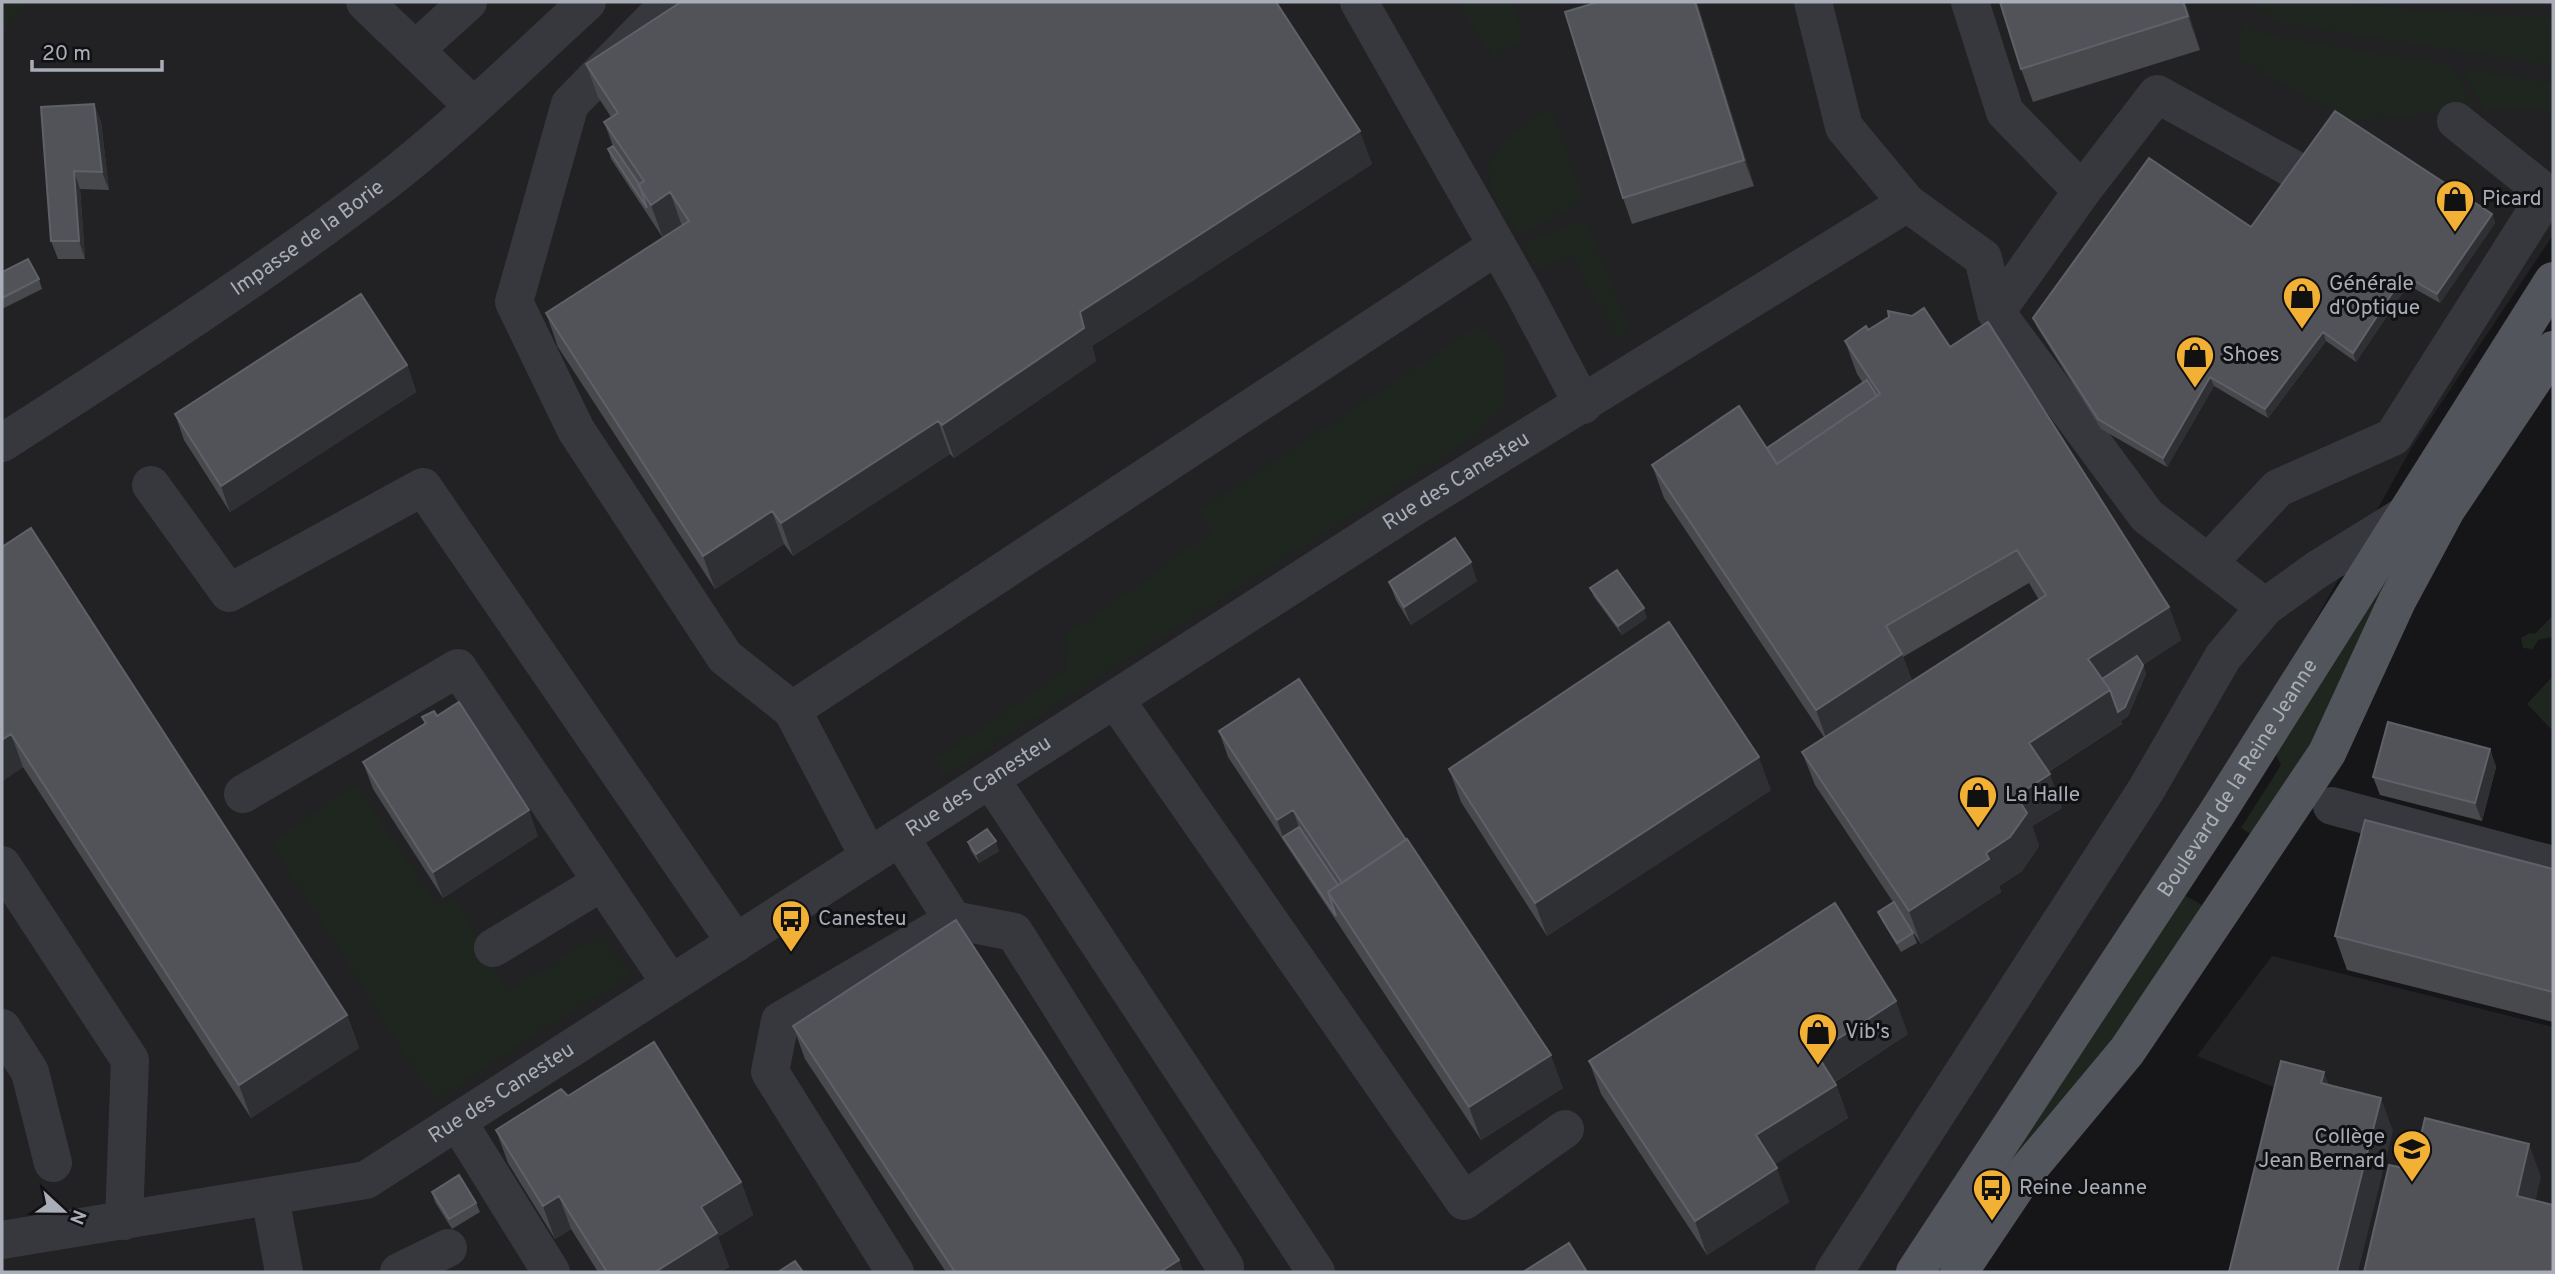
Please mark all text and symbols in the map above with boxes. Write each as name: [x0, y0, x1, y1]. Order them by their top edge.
scale bar: [32, 28, 161, 72]
text: 20 m: [42, 41, 91, 68]
street label: Impasse de la Borie: [226, 174, 390, 303]
shop icon: Picard: [2434, 178, 2476, 233]
place label: Picard: [2482, 186, 2542, 213]
place label: Générale d'Optique: [2329, 271, 2420, 322]
shop icon: Générale d'Optique: [2281, 275, 2323, 330]
shop icon: Shoes: [2174, 334, 2216, 389]
place label: Shoes: [2222, 342, 2280, 369]
street label: Rue des Canesteu: [1378, 425, 1535, 537]
street label: Boulevard de la Reine Jeanne: [2152, 654, 2324, 903]
street label: Rue des Canesteu: [901, 730, 1057, 843]
shop icon: La Halle: [1957, 774, 1999, 829]
place label: La Halle: [2005, 782, 2080, 809]
bus stop icon: Canesteu: [770, 898, 812, 953]
place label: Canesteu: [818, 906, 907, 933]
shop icon: Vib's: [1797, 1011, 1839, 1066]
place label: Vib's: [1845, 1019, 1890, 1046]
street label: Rue des Canesteu: [424, 1036, 580, 1150]
place label: Collège Jean Bernard: [2258, 1124, 2385, 1175]
school or university icon: Collège Jean Bernard: [2391, 1128, 2433, 1183]
bus stop icon: Reine Jeanne: [1971, 1167, 2013, 1222]
place label: Reine Jeanne: [2019, 1175, 2147, 1202]
north arrow: [28, 1176, 98, 1246]
text: N: [63, 1206, 91, 1227]

